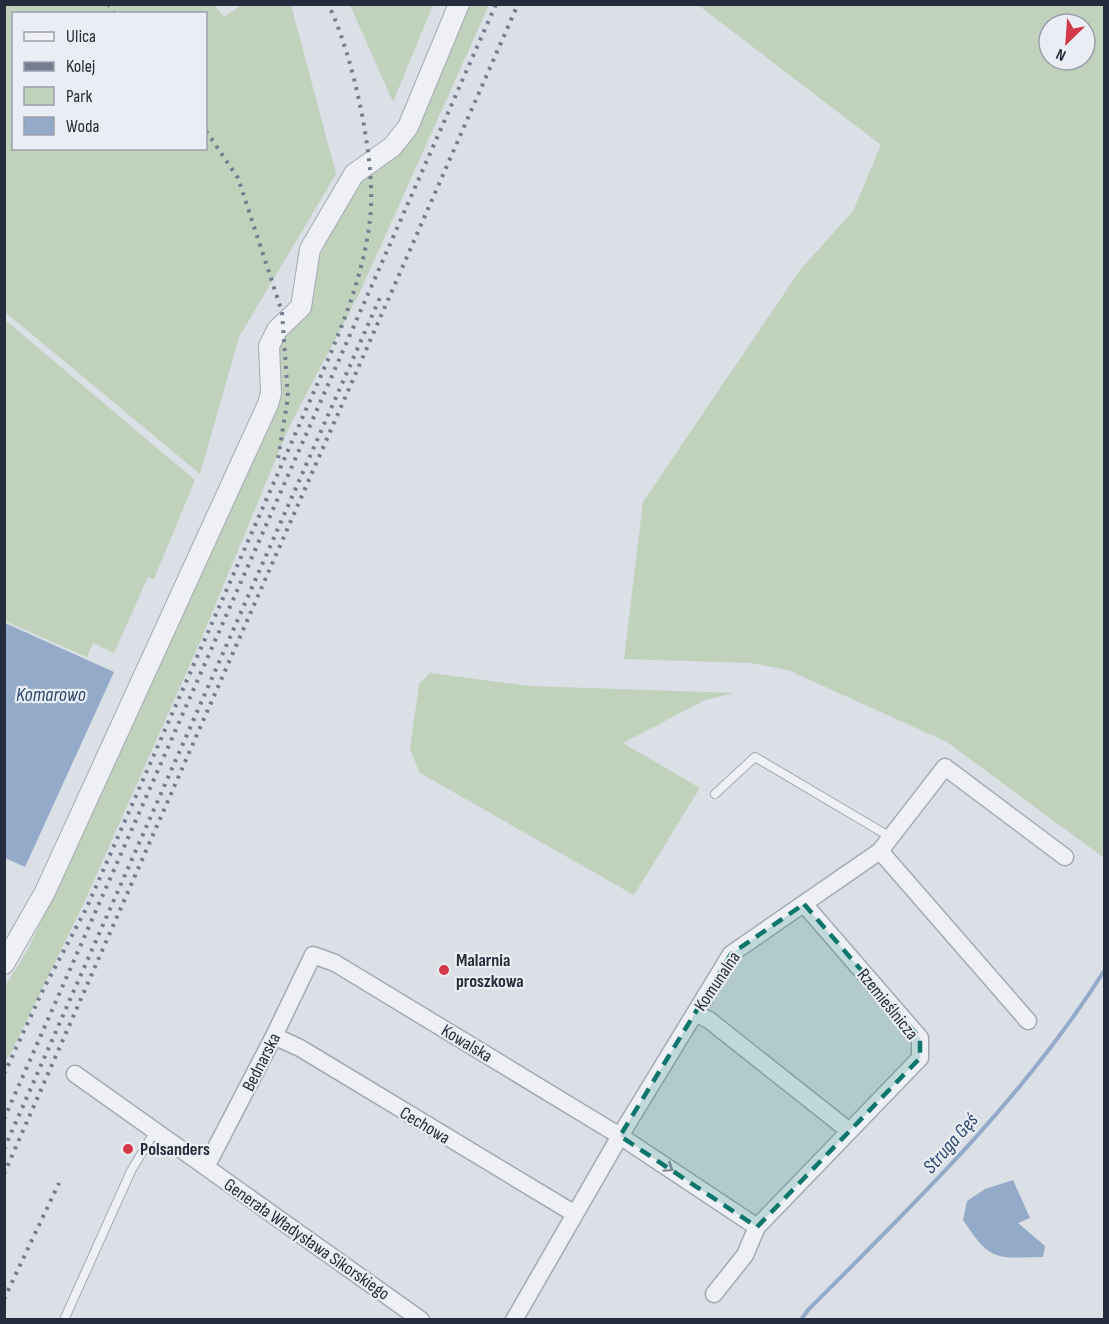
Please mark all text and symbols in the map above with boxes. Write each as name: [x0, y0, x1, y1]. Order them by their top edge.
legend: [12, 12, 207, 150]
north arrow: [1037, 12, 1097, 72]
text: Ulica: [66, 26, 96, 47]
text: N: [1053, 44, 1069, 65]
text: Kolej: [66, 56, 95, 77]
text: Park: [66, 86, 92, 107]
text: Woda: [66, 116, 99, 137]
water label: Komarowo: [16, 683, 86, 707]
street label: Komunalna: [690, 948, 745, 1015]
place label: Malarnia proszkowa: [456, 950, 524, 992]
marker: Malarnia proszkowa: [437, 963, 451, 977]
street label: Rzemieślnicza: [853, 965, 923, 1044]
street label: Kowalska: [437, 1020, 496, 1067]
street label: Bednarska: [238, 1030, 285, 1095]
street label: Cechowa: [396, 1102, 454, 1149]
water label: Struga Gęś: [918, 1109, 983, 1179]
place label: Polsanders: [140, 1139, 210, 1160]
marker: Polsanders: [121, 1142, 135, 1156]
one-way arrow: [662, 1161, 673, 1172]
street label: Generała Władysława Sikorskiego: [220, 1174, 394, 1305]

